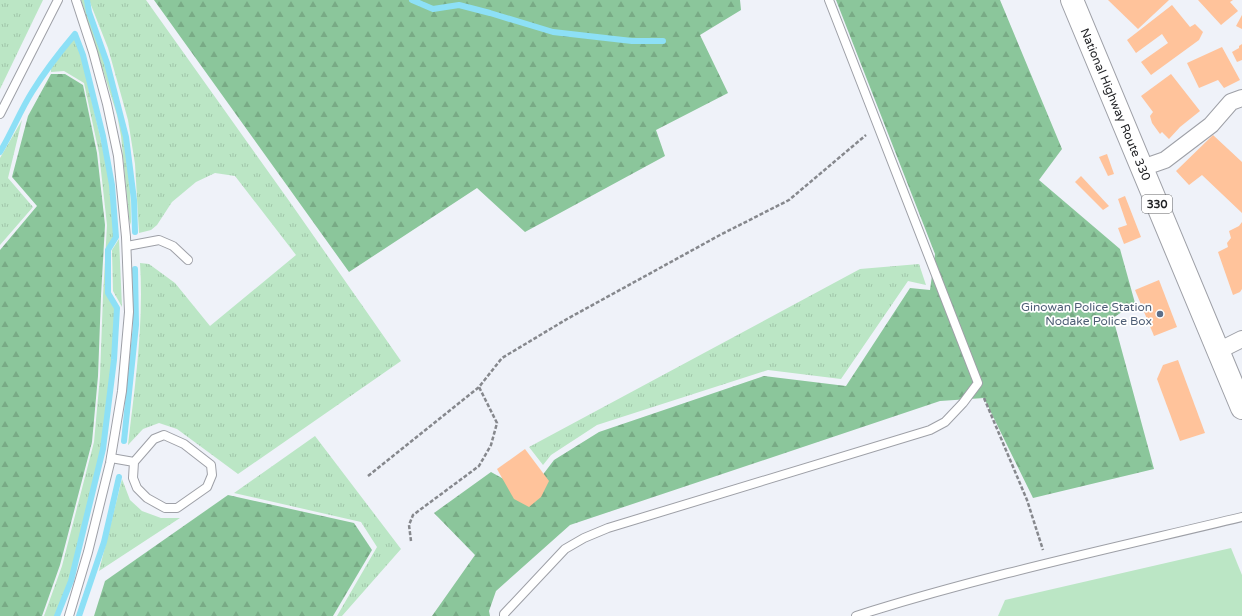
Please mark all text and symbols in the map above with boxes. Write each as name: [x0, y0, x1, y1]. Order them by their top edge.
street label: National Highway Route 330: [1077, 26, 1154, 183]
road number: 330: [1142, 195, 1172, 213]
place label: Ginowan Police Station Nodake Police Box: [1021, 300, 1152, 328]
marker: Ginowan Police Station Nodake Police Box: [1155, 309, 1165, 319]

